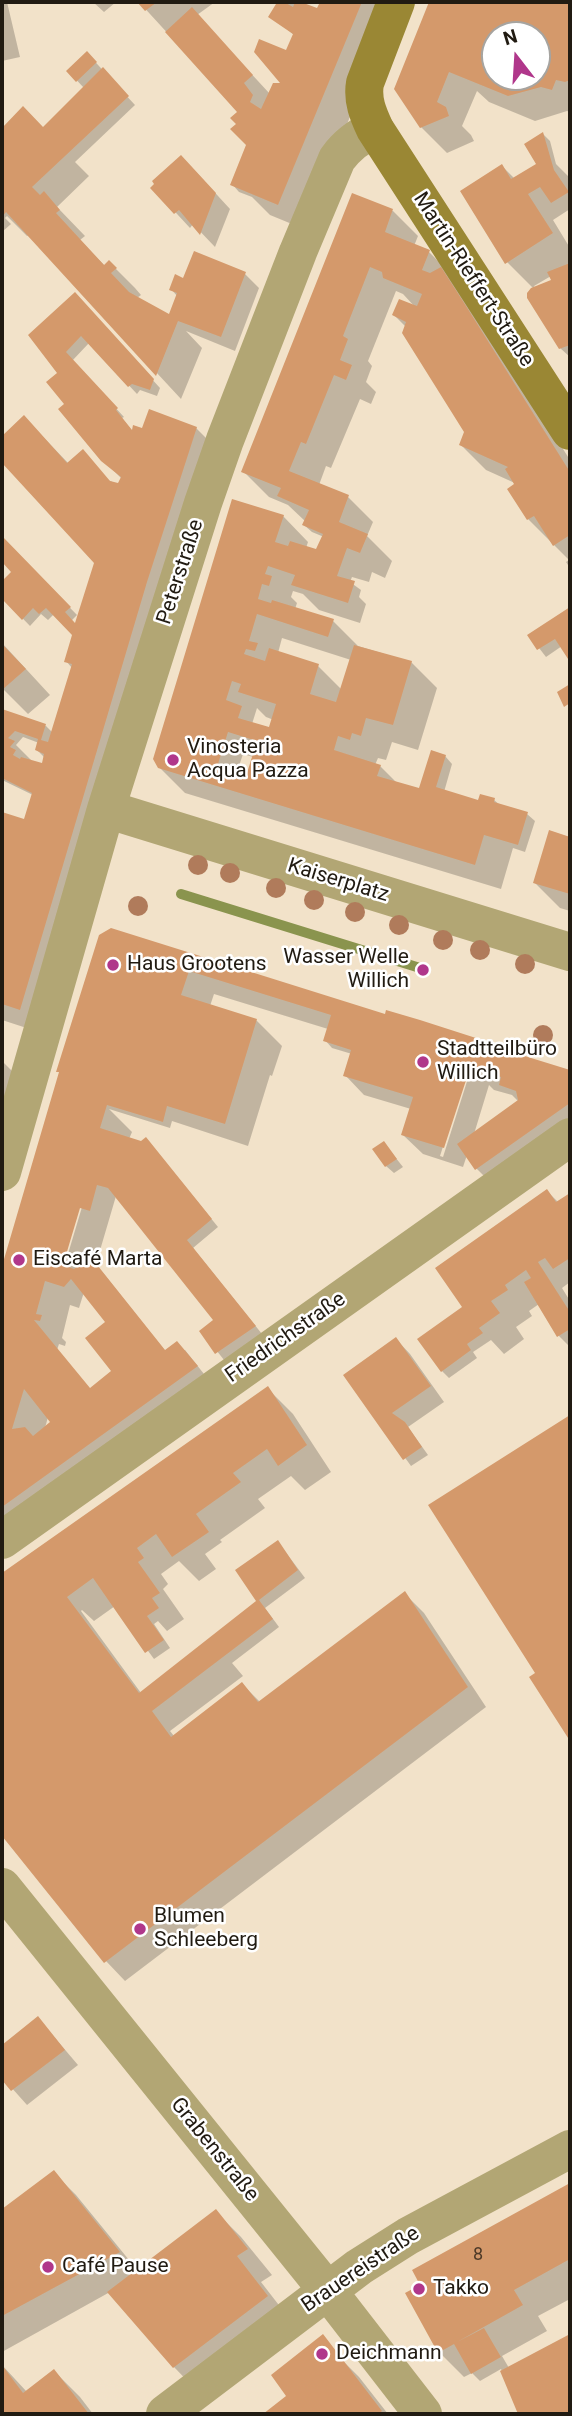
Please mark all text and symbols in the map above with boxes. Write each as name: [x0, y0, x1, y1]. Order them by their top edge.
north arrow: [481, 21, 551, 91]
text: N: [501, 24, 520, 50]
street label: Martin-Rieffert-Straße: [407, 188, 539, 372]
street label: Peterstraße: [152, 516, 210, 628]
place label: Vinosteria Acqua Pazza: [187, 735, 309, 785]
marker: Vinosteria Acqua Pazza: [165, 752, 181, 768]
street label: Kaiserplatz: [284, 854, 392, 908]
place label: Wasser Welle Willich: [283, 945, 409, 995]
place label: Haus Grootens: [127, 952, 267, 978]
marker: Haus Grootens: [105, 957, 121, 973]
marker: Wasser Welle Willich: [415, 962, 431, 978]
place label: Stadtteilbüro Willich: [437, 1037, 557, 1087]
marker: Stadtteilbüro Willich: [415, 1054, 431, 1070]
place label: Eiscafé Marta: [33, 1247, 162, 1273]
marker: Eiscafé Marta: [11, 1252, 27, 1268]
street label: Friedrichstraße: [221, 1287, 351, 1389]
place label: Blumen Schleeberg: [154, 1904, 258, 1954]
marker: Blumen Schleeberg: [132, 1921, 148, 1937]
street label: Grabenstraße: [164, 2093, 264, 2207]
street label: Brauereistraße: [297, 2221, 425, 2319]
house number: 8: [473, 2244, 483, 2266]
place label: Café Pause: [62, 2254, 169, 2280]
marker: Café Pause: [40, 2259, 56, 2275]
place label: Takko: [433, 2276, 489, 2302]
marker: Takko: [411, 2281, 427, 2297]
place label: Deichmann: [336, 2341, 442, 2367]
marker: Deichmann: [314, 2346, 330, 2362]

